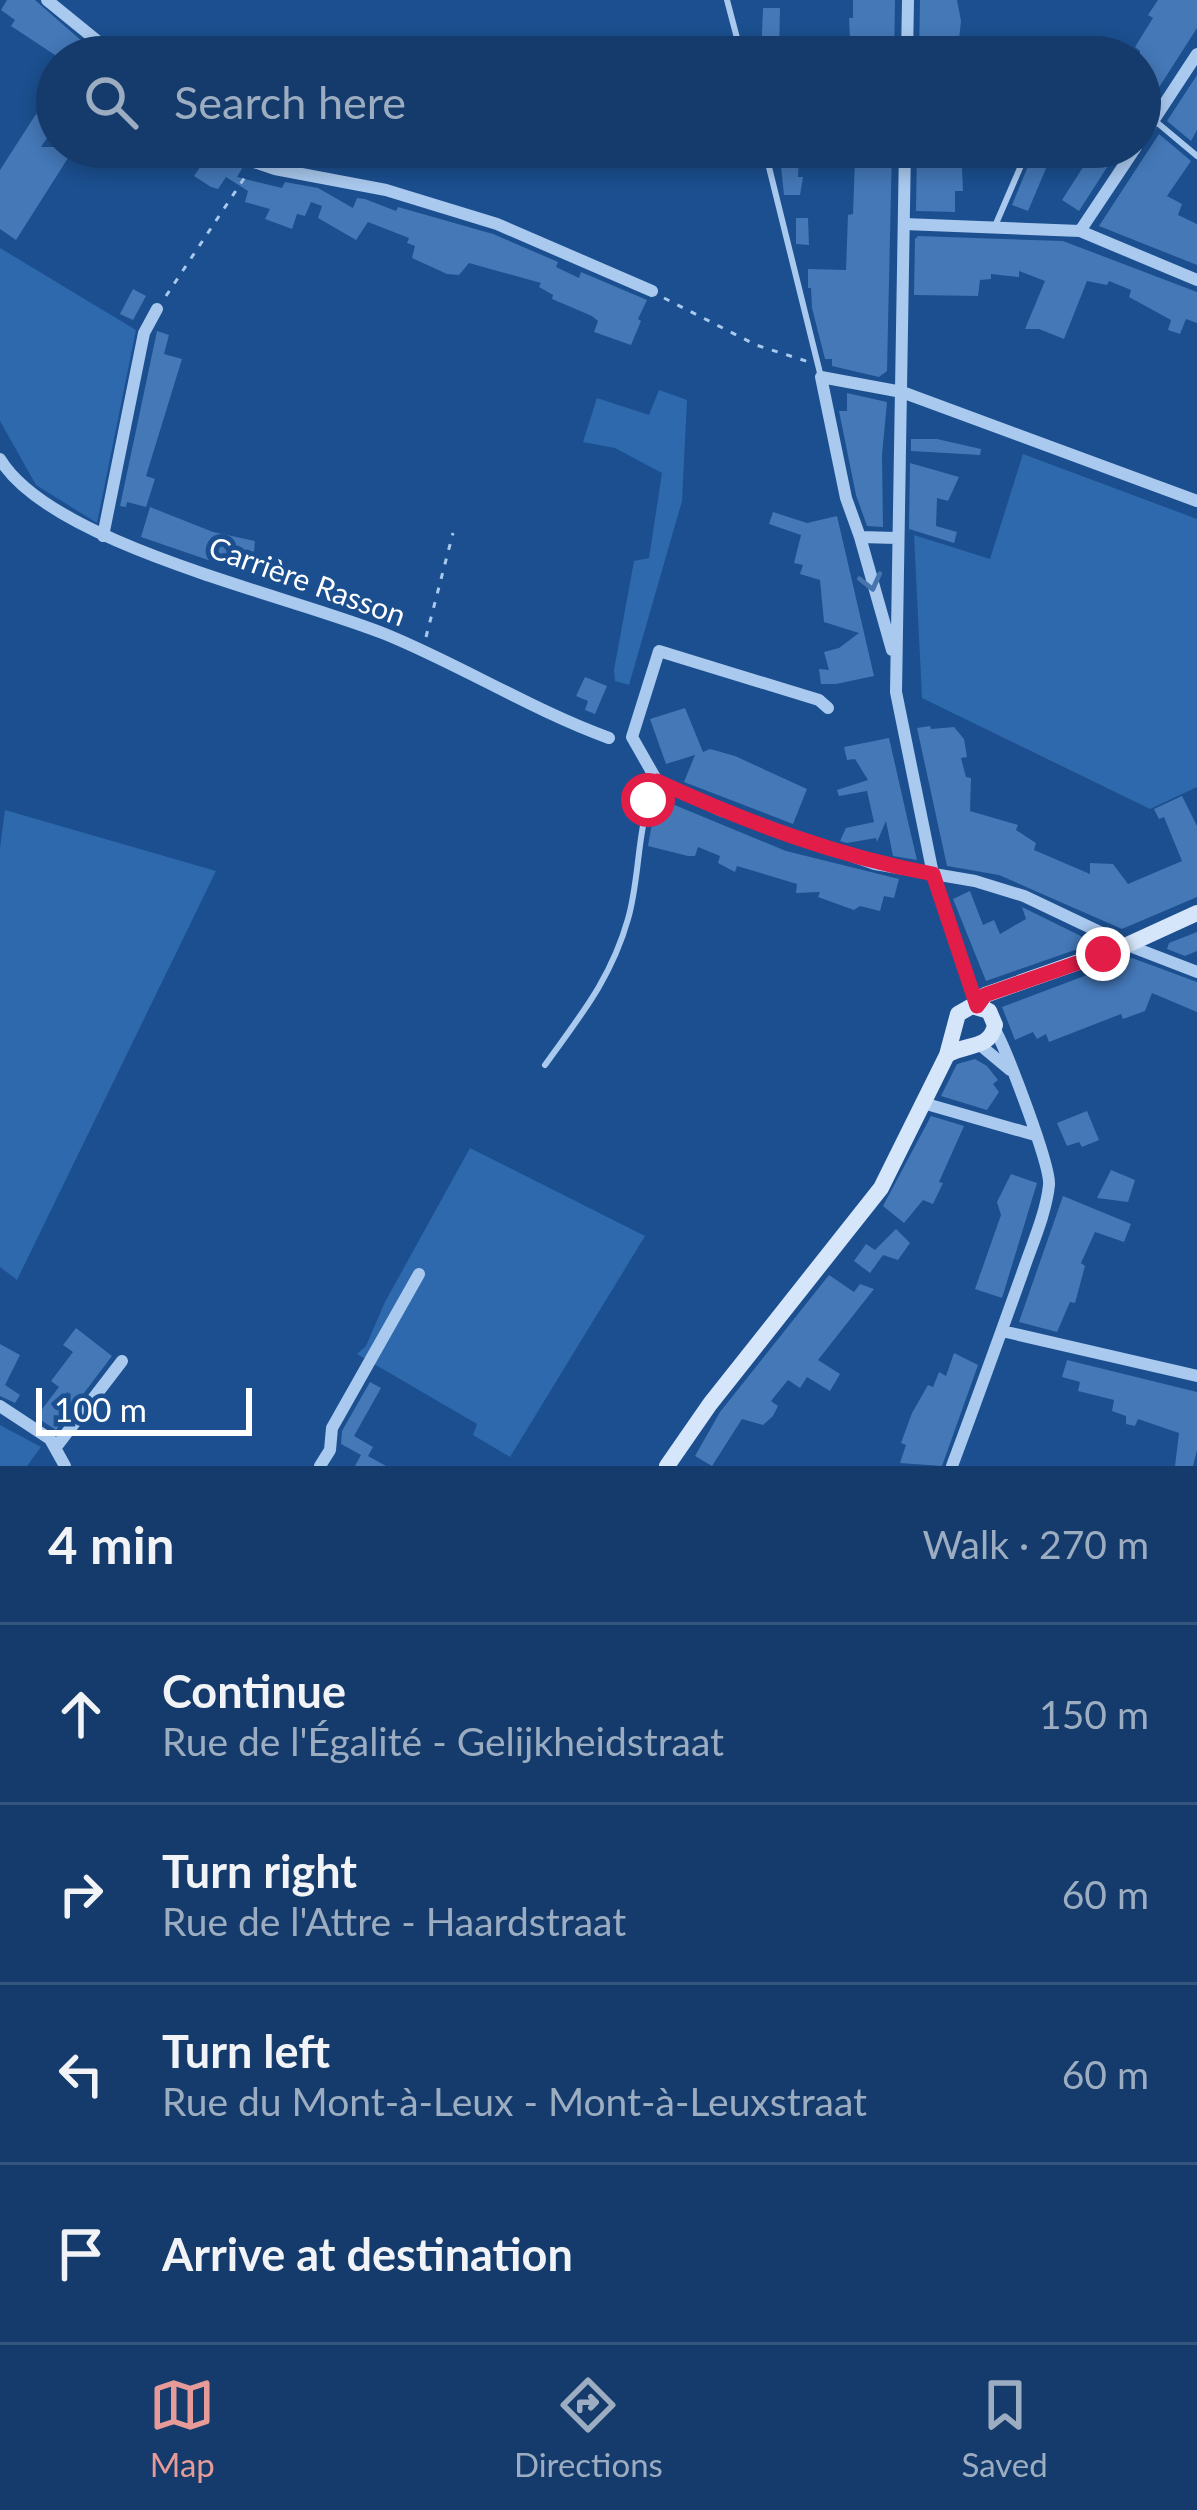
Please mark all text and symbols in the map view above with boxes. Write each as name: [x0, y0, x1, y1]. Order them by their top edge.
search box: [36, 36, 1161, 168]
icon: search: [78, 69, 144, 135]
text: Search here: [174, 75, 406, 129]
street label: Carrière Rasson: [204, 528, 411, 632]
one-way arrow: [857, 571, 882, 591]
route start: [621, 773, 675, 827]
route end: [1076, 927, 1130, 981]
scale bar: [36, 1382, 252, 1435]
text: 100 m: [54, 1389, 147, 1429]
text: 4 min: [48, 1514, 174, 1575]
text: Walk · 270 m: [922, 1521, 1149, 1567]
text: Continue: [162, 1664, 346, 1718]
icon: ahead: [48, 1681, 114, 1747]
text: 150 m: [1039, 1691, 1149, 1737]
text: Rue de l'Égalité - Gelijkheidstraat: [162, 1718, 724, 1764]
text: Turn right: [162, 1844, 357, 1898]
icon: right: [48, 1861, 114, 1927]
text: 60 m: [1062, 1871, 1149, 1917]
text: Rue de l'Attre - Haardstraat: [162, 1898, 626, 1944]
text: Turn left: [162, 2024, 330, 2078]
icon: left: [48, 2041, 114, 2107]
text: 60 m: [1062, 2051, 1149, 2097]
text: Rue du Mont-à-Leux - Mont-à-Leuxstraat: [162, 2078, 867, 2124]
icon: arrive: [48, 2221, 114, 2287]
text: Arrive at destination: [162, 2227, 573, 2281]
tab: Map: [149, 2372, 215, 2484]
tab: Directions: [514, 2372, 663, 2484]
tab: Saved: [961, 2372, 1048, 2484]

